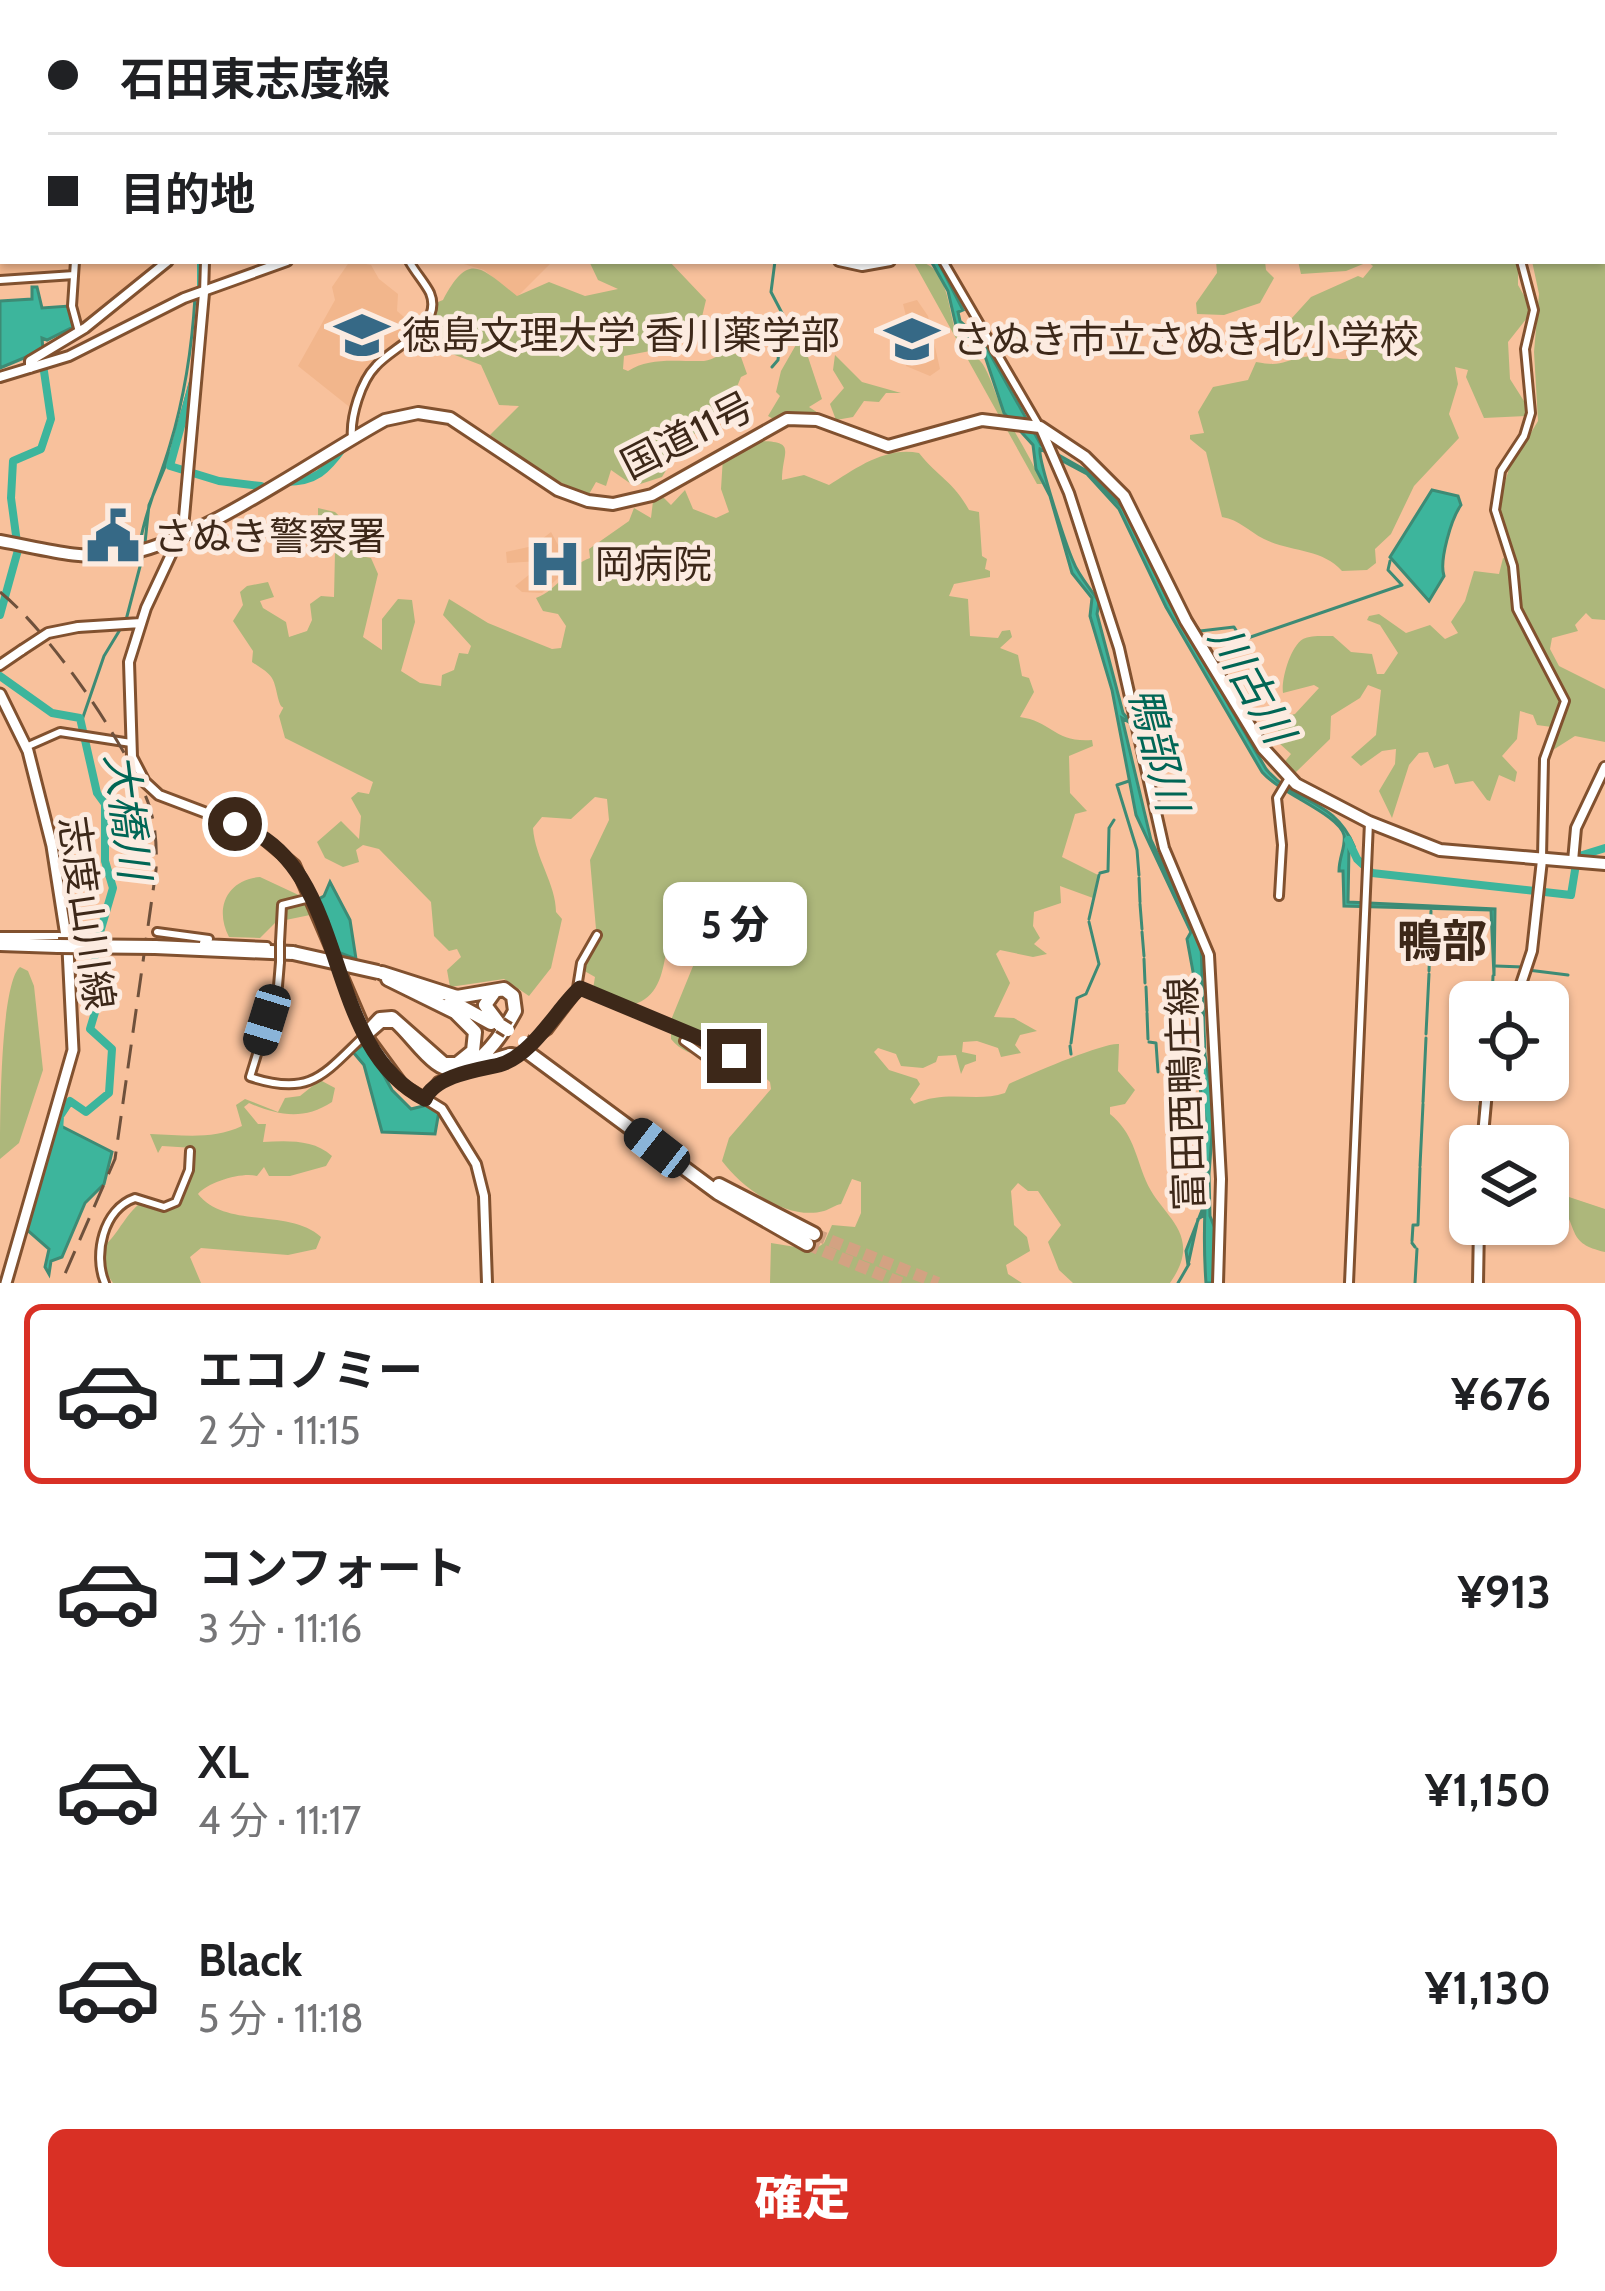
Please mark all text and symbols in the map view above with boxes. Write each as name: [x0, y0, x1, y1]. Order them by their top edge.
text: 石田東志度線: [120, 52, 390, 106]
text: 目的地: [120, 167, 255, 221]
school or university icon: 徳島文理大学 香川薬学部: [333, 306, 391, 364]
school or university icon: さぬき市立さぬき北小学校: [883, 310, 941, 368]
place label: 徳島文理大学 香川薬学部: [402, 311, 840, 359]
place label: さぬき市立さぬき北小学校: [952, 315, 1418, 363]
street label: 国道11号: [613, 381, 761, 489]
public building icon: さぬき警察署: [84, 507, 142, 565]
place label: さぬき警察署: [153, 512, 386, 560]
hospital icon: 岡病院: [526, 535, 584, 593]
place label: 岡病院: [595, 540, 712, 588]
water label: 川古川: [1199, 616, 1307, 755]
water label: 鴨部川: [1119, 682, 1200, 820]
water label: 大橋川: [95, 750, 162, 886]
route start: [208, 797, 262, 851]
street label: 志度山川線: [50, 813, 124, 1013]
callout: 5 分: [662, 882, 806, 966]
text: 5 分: [701, 900, 769, 948]
district label: 鴨部: [1397, 914, 1487, 968]
street label: 富田西鴨庄線: [1157, 976, 1213, 1212]
car: [239, 980, 295, 1060]
map controls: [1449, 981, 1569, 1245]
button: locate: [1449, 981, 1569, 1101]
route end: [707, 1029, 761, 1083]
car: [618, 1112, 696, 1184]
button: layers: [1449, 1125, 1569, 1245]
icon: car: [54, 1340, 162, 1448]
text: エコノミー: [198, 1343, 423, 1397]
text: ¥676: [1451, 1367, 1551, 1421]
text: 2 分 · 11:15: [198, 1406, 360, 1454]
icon: car: [54, 1538, 162, 1646]
text: コンフォート: [198, 1541, 467, 1595]
text: ¥913: [1458, 1565, 1551, 1619]
text: 3 分 · 11:16: [198, 1604, 362, 1652]
text: XL: [198, 1735, 249, 1789]
icon: car: [54, 1736, 162, 1844]
text: ¥1,150: [1425, 1763, 1551, 1817]
text: 4 分 · 11:17: [198, 1796, 361, 1844]
text: Black: [198, 1933, 302, 1987]
icon: car: [54, 1934, 162, 2042]
text: ¥1,130: [1425, 1961, 1551, 2015]
text: 5 分 · 11:18: [198, 1994, 364, 2042]
button: 確定: [48, 2129, 1557, 2267]

